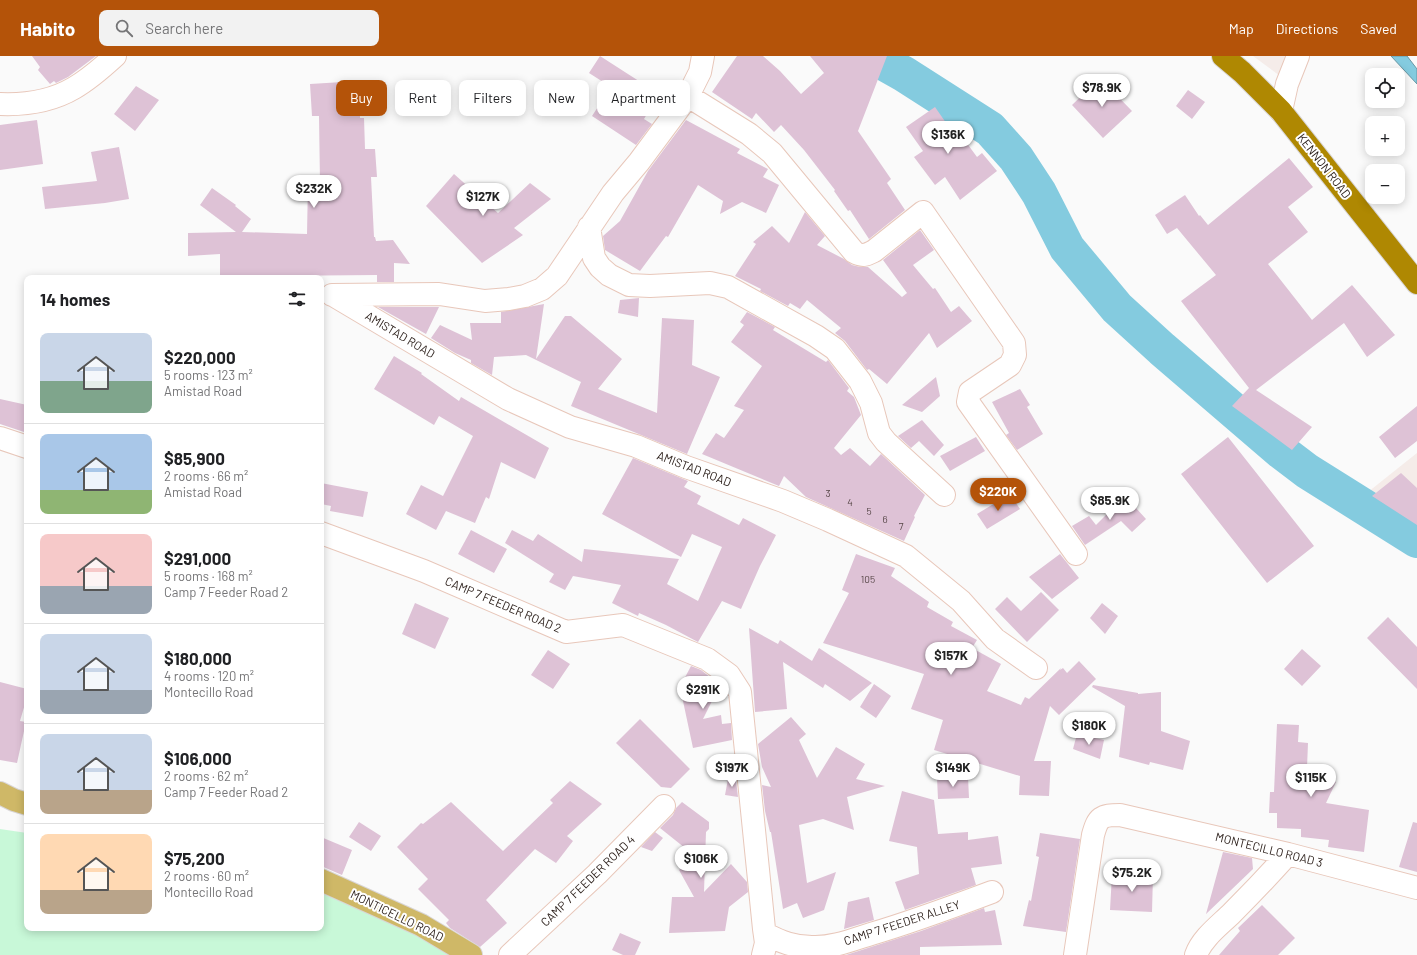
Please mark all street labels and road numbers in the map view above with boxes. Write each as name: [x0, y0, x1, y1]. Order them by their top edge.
street label: KENNON ROAD: [1295, 130, 1354, 200]
street label: AMISTAD ROAD: [363, 308, 438, 360]
street label: AMISTAD ROAD: [655, 447, 734, 489]
street label: CAMP 7 FEEDER ROAD 2: [443, 573, 564, 635]
street label: MONTECILLO ROAD 3: [1214, 829, 1324, 869]
street label: CAMP 7 FEEDER ROAD 4: [537, 832, 637, 929]
street label: MONTICELLO ROAD: [349, 887, 446, 944]
street label: CAMP 7 FEEDER ALLEY: [842, 897, 962, 947]

